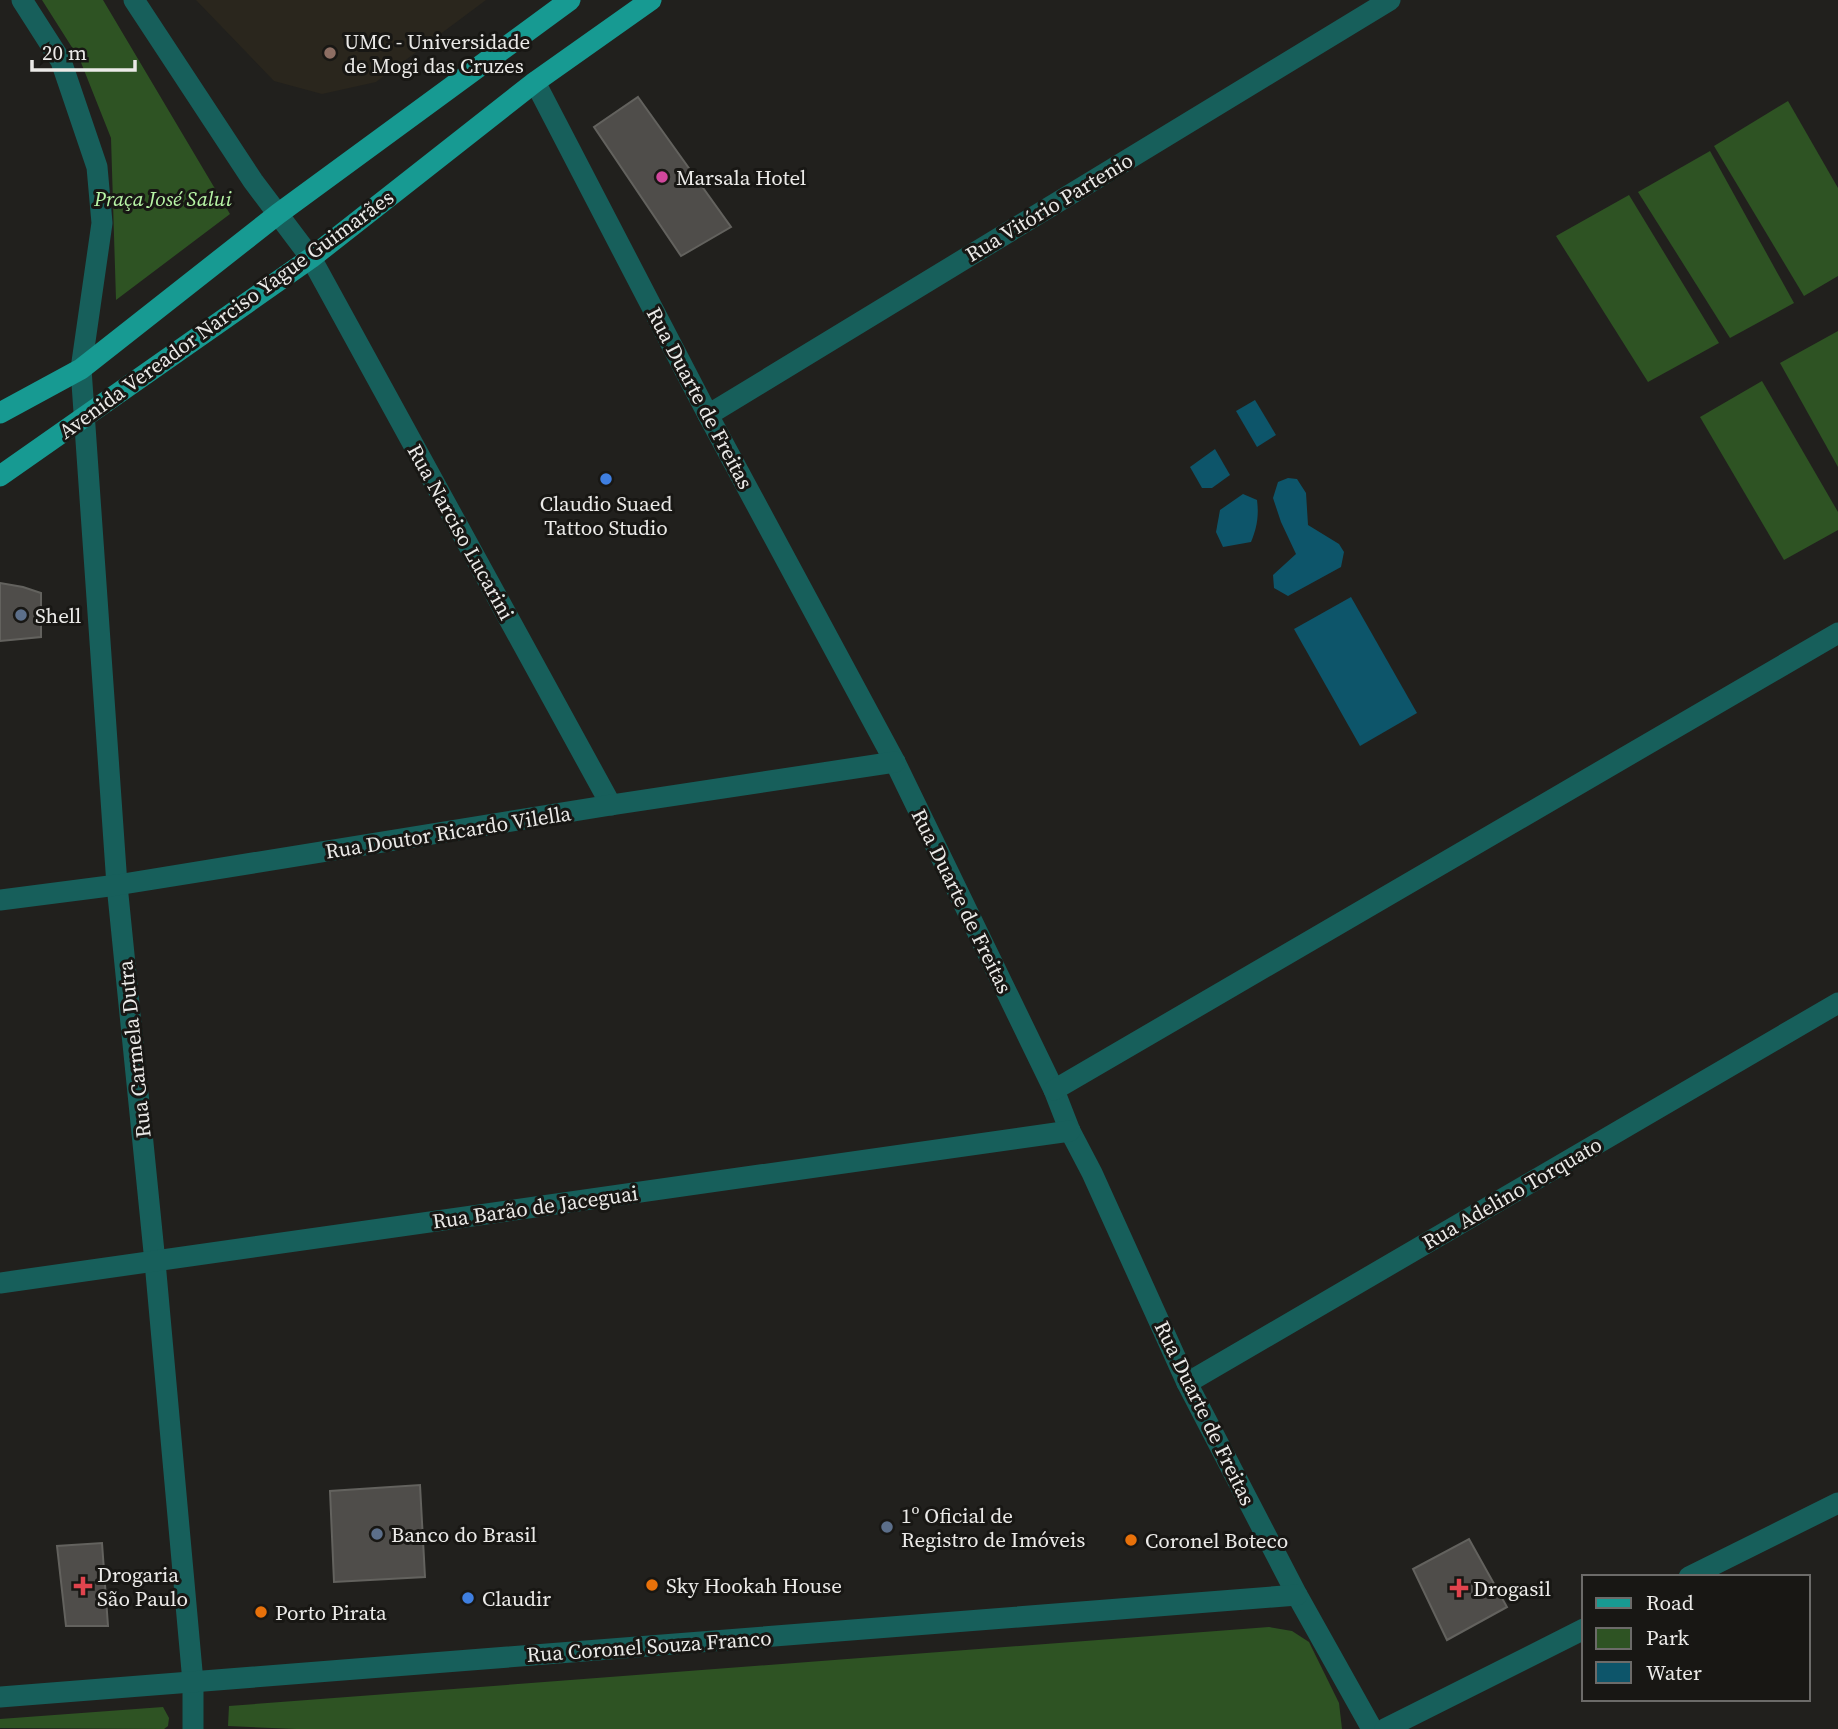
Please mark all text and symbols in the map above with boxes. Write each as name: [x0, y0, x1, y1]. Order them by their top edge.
place label: UMC - Universidade de Mogi das Cruzes: [344, 27, 530, 80]
scale bar: [32, 28, 135, 72]
text: 20 m: [42, 38, 87, 67]
marker: UMC - Universidade de Mogi das Cruzes: [322, 45, 338, 61]
street label: Rua Vitório Partenio: [960, 145, 1138, 269]
place label: Marsala Hotel: [676, 163, 806, 192]
marker: Marsala Hotel: [654, 169, 670, 185]
street label: Avenida Vereador Narciso Yague Guimarães: [53, 182, 399, 446]
park label: Praça José Salui: [93, 184, 233, 213]
street label: Rua Duarte de Freitas: [640, 302, 760, 494]
street label: Rua Narciso Lucarini: [401, 439, 521, 625]
marker: Claudio Suaed Tattoo Studio: [598, 471, 614, 487]
place label: Claudio Suaed Tattoo Studio: [540, 489, 672, 542]
place label: Shell: [35, 601, 81, 630]
marker: Shell: [13, 607, 29, 623]
street label: Rua Doutor Ricardo Vilella: [323, 798, 573, 866]
street label: Rua Duarte de Freitas: [905, 804, 1019, 998]
street label: Rua Carmela Dutra: [110, 958, 158, 1139]
street label: Rua Adelino Torquato: [1417, 1130, 1607, 1256]
street label: Rua Barão de Jaceguai: [430, 1178, 640, 1236]
street label: Rua Duarte de Freitas: [1148, 1316, 1262, 1510]
place label: 1º Oficial de Registro de Imóveis: [901, 1501, 1085, 1554]
marker: 1º Oficial de Registro de Imóveis: [879, 1519, 895, 1535]
place label: Banco do Brasil: [391, 1520, 537, 1549]
marker: Banco do Brasil: [369, 1526, 385, 1542]
place label: Coronel Boteco: [1145, 1526, 1288, 1555]
marker: Coronel Boteco: [1123, 1532, 1139, 1548]
place label: Drogaria São Paulo: [97, 1560, 188, 1613]
place label: Sky Hookah House: [666, 1571, 842, 1600]
place label: Drogasil: [1473, 1574, 1551, 1603]
legend: [1582, 1575, 1810, 1701]
marker: Sky Hookah House: [644, 1577, 660, 1593]
marker: Drogaria São Paulo: [75, 1578, 91, 1594]
marker: Drogasil: [1451, 1580, 1467, 1596]
place label: Claudir: [482, 1584, 551, 1613]
text: Road: [1646, 1588, 1694, 1617]
marker: Claudir: [460, 1590, 476, 1606]
place label: Porto Pirata: [275, 1598, 387, 1627]
marker: Porto Pirata: [253, 1604, 269, 1620]
street label: Rua Coronel Souza Franco: [526, 1623, 772, 1669]
text: Park: [1646, 1623, 1690, 1652]
text: Water: [1646, 1658, 1702, 1687]

